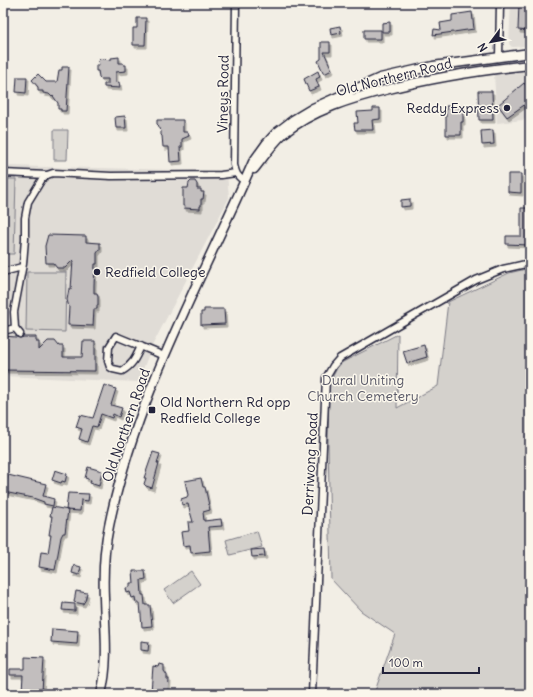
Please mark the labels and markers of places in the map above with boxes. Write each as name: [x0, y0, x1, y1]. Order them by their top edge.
place label: Reddy Express: [407, 99, 499, 117]
marker: Reddy Express: [502, 103, 512, 113]
place label: Redfield College: [105, 263, 205, 281]
marker: Redfield College: [92, 267, 102, 277]
place label: Old Northern Rd opp Redfield College: [160, 393, 290, 427]
marker: Old Northern Rd opp Redfield College: [147, 405, 157, 415]

